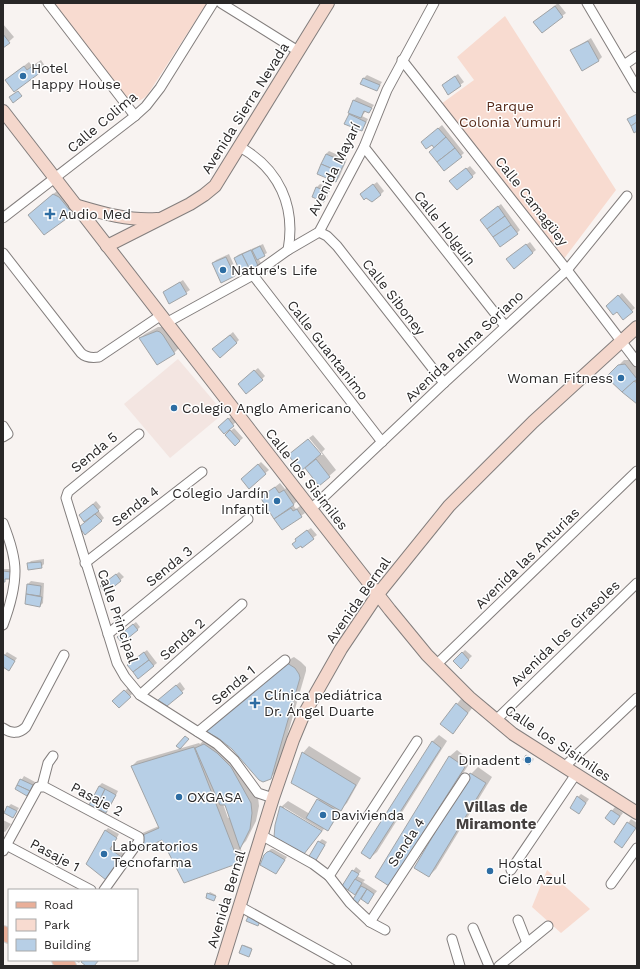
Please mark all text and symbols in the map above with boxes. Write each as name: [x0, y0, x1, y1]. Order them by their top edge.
street label: Avenida Sierra Nevada: [198, 39, 292, 177]
place label: Hotel Happy House: [31, 60, 121, 92]
marker: Hotel Happy House: [18, 71, 28, 81]
street label: Calle Colima: [64, 88, 140, 156]
park label: Parque Colonia Yumuri: [459, 98, 561, 130]
street label: Avenida Mayarí: [305, 120, 364, 218]
street label: Calle Camagüey: [492, 153, 572, 249]
street label: Calle Holguín: [411, 188, 479, 268]
place label: Audio Med: [59, 206, 131, 222]
marker: Audio Med: [44, 208, 56, 220]
street label: Calle Siboney: [359, 256, 429, 339]
place label: Nature's Life: [231, 262, 317, 278]
marker: Nature's Life: [218, 265, 228, 275]
street label: Avenida Palma Soriano: [402, 287, 526, 405]
street label: Calle Guantanimo: [284, 297, 372, 403]
place label: Woman Fitness: [507, 370, 613, 386]
marker: Woman Fitness: [616, 373, 626, 383]
place label: Colegio Anglo Americano: [182, 400, 351, 416]
marker: Colegio Anglo Americano: [169, 403, 179, 413]
street label: Calle los Sisimiles: [262, 425, 352, 533]
street label: Senda 5: [68, 428, 120, 476]
street label: Senda 4: [108, 483, 162, 529]
place label: Colegio Jardín Infantil: [172, 485, 270, 517]
marker: Colegio Jardín Infantil: [272, 496, 282, 506]
street label: Avenida las Anturias: [472, 504, 582, 612]
street label: Senda 3: [143, 542, 195, 590]
street label: Avenida Bernal: [322, 553, 394, 646]
street label: Calle Principal: [94, 567, 142, 666]
street label: Avenida los Girasoles: [507, 577, 623, 689]
street label: Senda 2: [156, 615, 208, 663]
street label: Senda 1: [208, 662, 258, 708]
place label: Clínica pediátrica Dr. Ángel Duarte: [264, 687, 382, 719]
marker: Clínica pediátrica Dr. Ángel Duarte: [249, 697, 261, 709]
street label: Calle los Sisimiles: [502, 702, 614, 784]
place label: Dinadent: [458, 752, 520, 768]
marker: Dinadent: [523, 755, 533, 765]
street label: Pasaje 2: [68, 779, 126, 819]
place label: OXGASA: [187, 789, 243, 805]
marker: OXGASA: [174, 792, 184, 802]
district label: Villas de Miramonte: [456, 798, 537, 833]
place label: Davivienda: [331, 807, 404, 823]
marker: Davivienda: [318, 810, 328, 820]
street label: Senda 4: [384, 814, 428, 870]
street label: Pasaje 1: [28, 835, 82, 875]
place label: Laboratorios Tecnofarma: [112, 838, 198, 870]
street label: Avenida Bernal: [204, 847, 249, 950]
marker: Laboratorios Tecnofarma: [99, 849, 109, 859]
place label: Hostal Cielo Azul: [498, 855, 567, 887]
marker: Hostal Cielo Azul: [485, 866, 495, 876]
legend: [8, 889, 138, 961]
text: Road: [44, 898, 73, 912]
text: Park: [44, 918, 70, 932]
text: Building: [44, 938, 91, 952]

